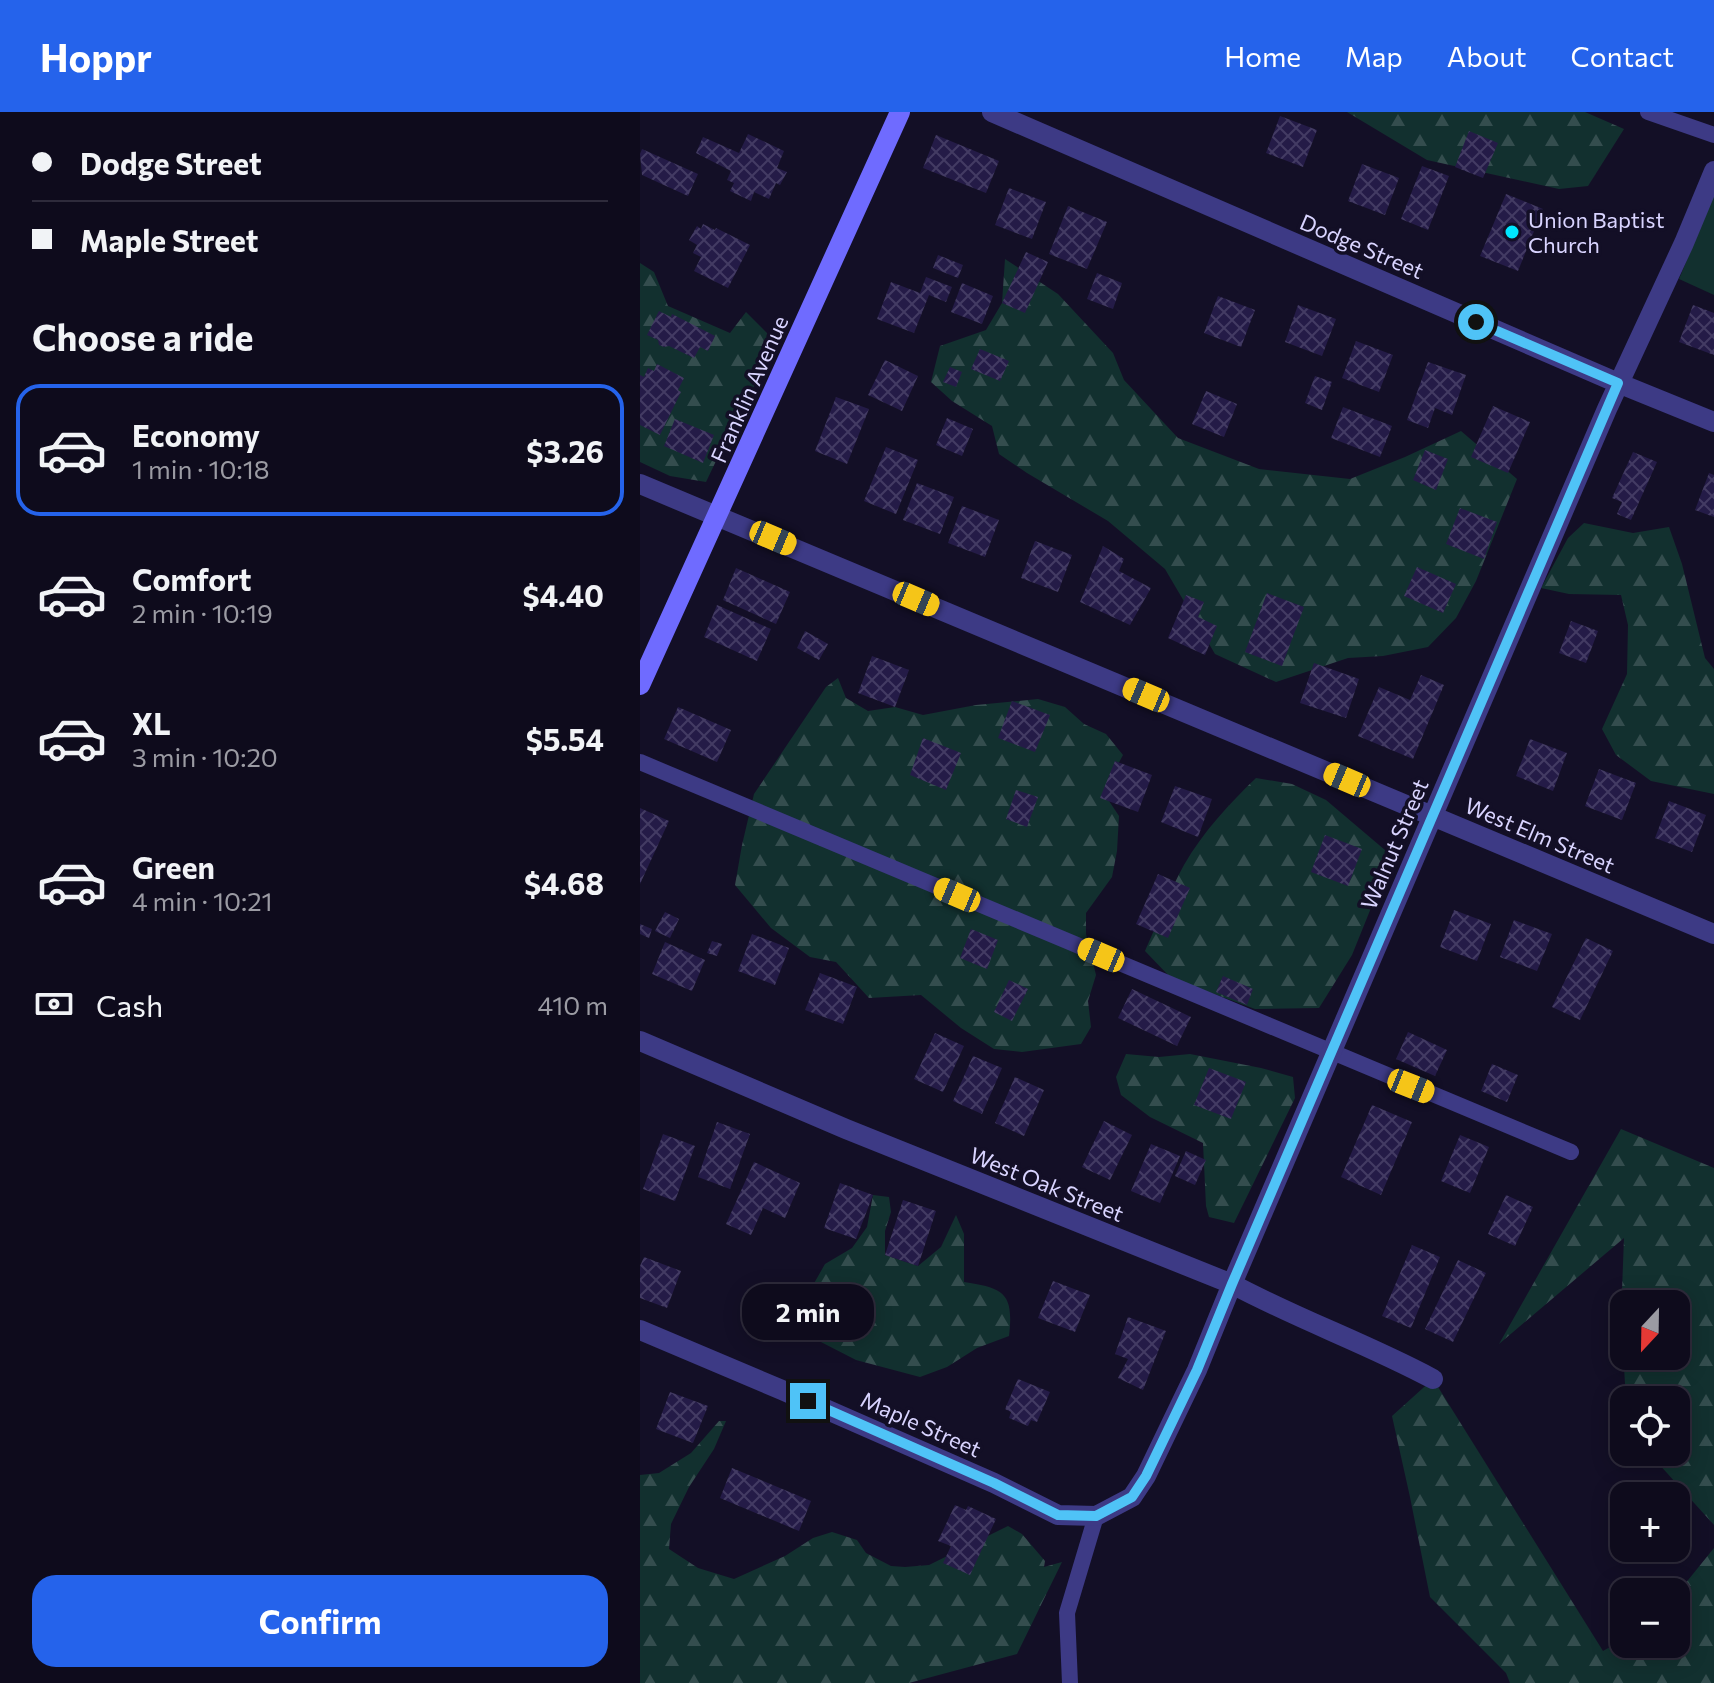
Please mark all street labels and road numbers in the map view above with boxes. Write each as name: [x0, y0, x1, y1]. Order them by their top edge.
street label: Dodge Street: [1296, 208, 1428, 284]
street label: Franklin Avenue: [704, 311, 794, 467]
street label: Walnut Street: [1354, 775, 1434, 913]
street label: West Elm Street: [1461, 791, 1619, 879]
street label: West Oak Street: [966, 1141, 1128, 1227]
street label: Maple Street: [857, 1385, 985, 1463]

